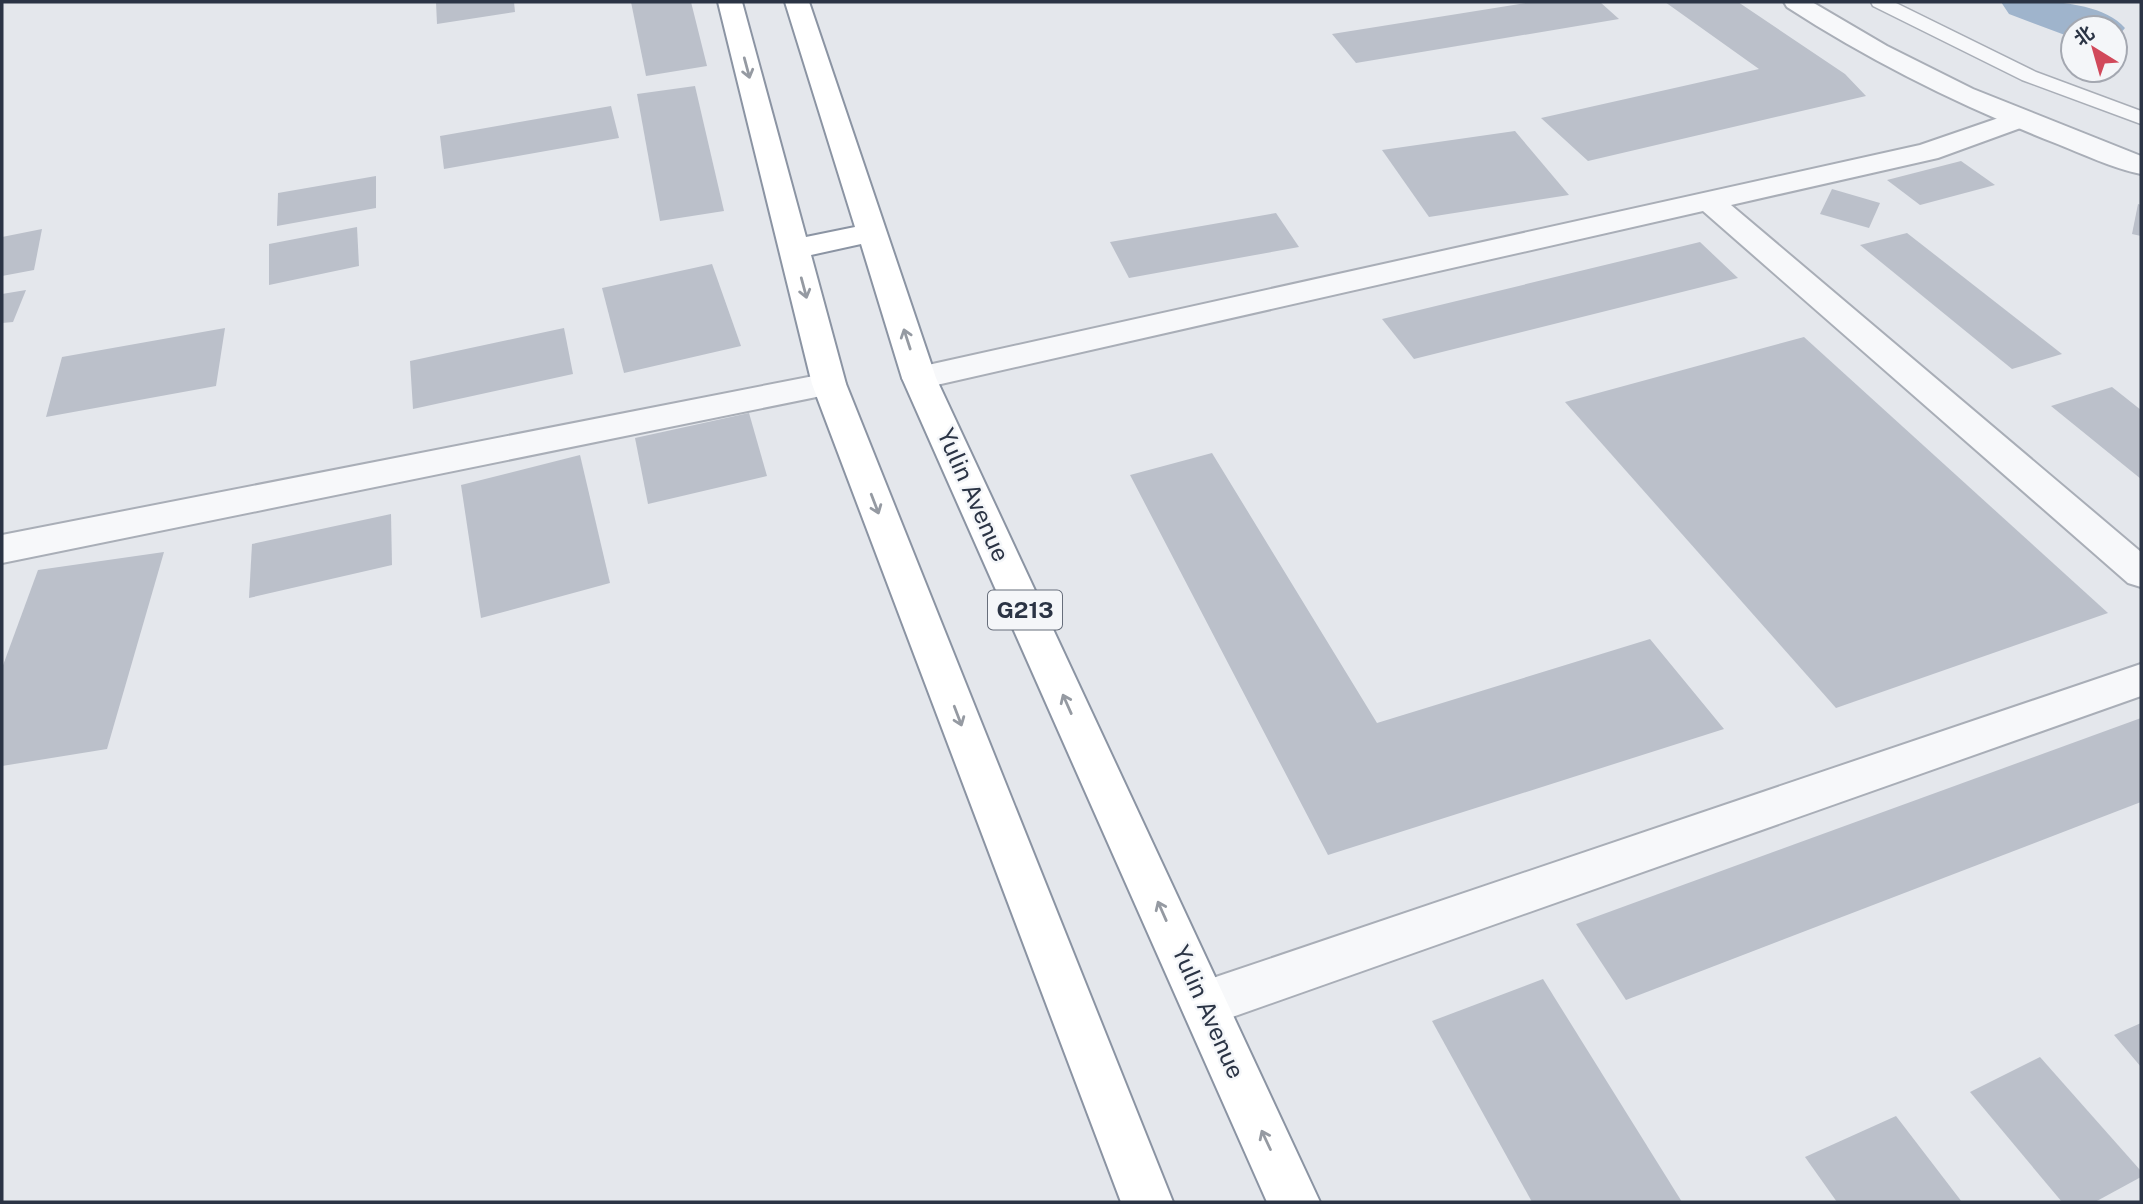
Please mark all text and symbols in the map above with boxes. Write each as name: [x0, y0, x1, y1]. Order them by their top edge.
north arrow: [2059, 14, 2129, 84]
text: 北: [2070, 21, 2098, 50]
one-way arrow: [741, 56, 754, 79]
one-way arrow: [798, 276, 811, 299]
one-way arrow: [899, 328, 912, 350]
street label: Yulin Avenue: [932, 424, 1016, 566]
one-way arrow: [870, 492, 883, 514]
road number: G213: [988, 590, 1062, 630]
one-way arrow: [1060, 694, 1074, 715]
one-way arrow: [952, 704, 965, 726]
one-way arrow: [1155, 901, 1168, 922]
street label: Yulin Avenue: [1167, 941, 1251, 1083]
one-way arrow: [1259, 1130, 1272, 1151]

